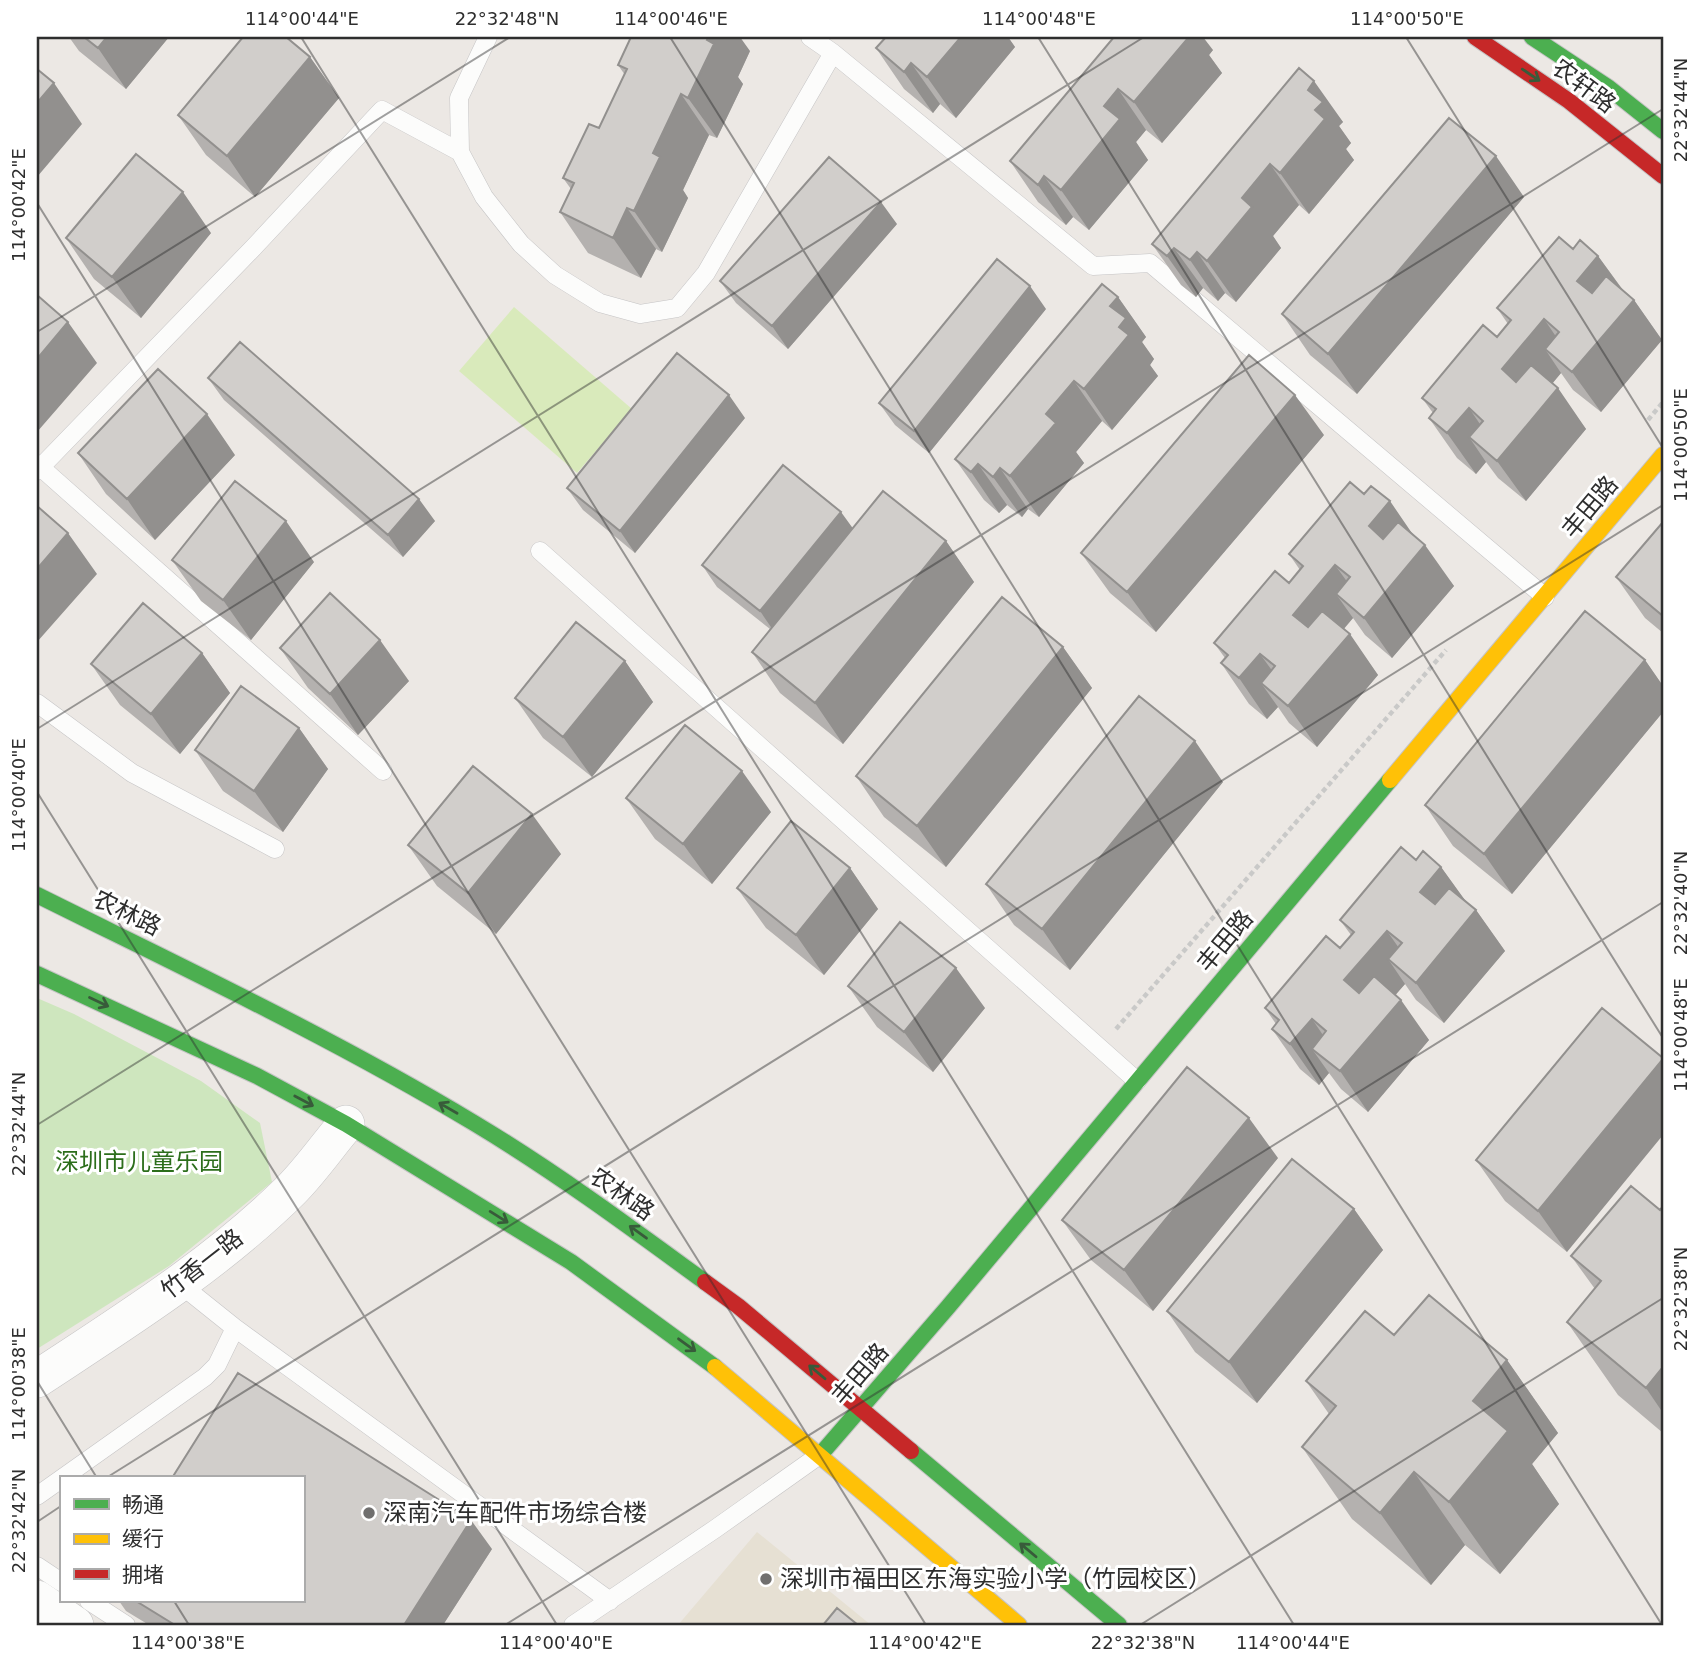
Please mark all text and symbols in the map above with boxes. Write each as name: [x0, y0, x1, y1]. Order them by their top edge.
text: 114°00'44"E: [245, 8, 359, 29]
text: 22°32'48"N: [455, 8, 559, 29]
text: 114°00'46"E: [614, 8, 728, 29]
text: 114°00'48"E: [982, 8, 1096, 29]
text: 114°00'50"E: [1350, 8, 1464, 29]
street label: 农轩路: [1547, 53, 1621, 119]
text: 22°32'44"N: [1670, 58, 1691, 162]
one-way arrow: [1521, 68, 1541, 82]
text: 114°00'42"E: [8, 148, 29, 262]
text: 114°00'50"E: [1670, 388, 1691, 502]
street label: 丰田路: [1556, 470, 1624, 544]
text: 114°00'40"E: [8, 738, 29, 852]
text: 22°32'40"N: [1670, 851, 1691, 955]
street label: 农林路: [89, 885, 165, 941]
street label: 丰田路: [1191, 904, 1259, 978]
text: 114°00'48"E: [1670, 978, 1691, 1092]
one-way arrow: [88, 996, 109, 1009]
text: 22°32'44"N: [8, 1072, 29, 1176]
one-way arrow: [293, 1094, 313, 1108]
one-way arrow: [438, 1100, 458, 1114]
park label: 深圳市儿童乐园: [55, 1148, 223, 1176]
street label: 农林路: [584, 1162, 660, 1226]
one-way arrow: [489, 1211, 509, 1225]
street label: 竹香一路: [156, 1223, 248, 1305]
one-way arrow: [629, 1225, 647, 1240]
text: 22°32'38"N: [1670, 1247, 1691, 1351]
text: 114°00'38"E: [8, 1327, 29, 1441]
one-way arrow: [677, 1338, 696, 1352]
street label: 丰田路: [826, 1338, 894, 1410]
one-way arrow: [808, 1364, 826, 1380]
text: 22°32'42"N: [8, 1469, 29, 1573]
legend: [60, 1476, 304, 1602]
text: 畅通: [122, 1493, 164, 1517]
place label: 深南汽车配件市场综合楼: [383, 1499, 647, 1527]
marker: 深南汽车配件市场综合楼: [361, 1505, 377, 1521]
text: 缓行: [122, 1527, 164, 1551]
one-way arrow: [1020, 1543, 1038, 1558]
text: 拥堵: [122, 1563, 164, 1587]
place label: 深圳市福田区东海实验小学（竹园校区）: [780, 1565, 1212, 1593]
marker: 深圳市福田区东海实验小学（竹园校区）: [758, 1571, 774, 1587]
text: 114°00'38"E: [131, 1632, 245, 1653]
text: 114°00'40"E: [499, 1632, 613, 1653]
text: 114°00'42"E: [868, 1632, 982, 1653]
text: 22°32'38"N: [1091, 1632, 1195, 1653]
text: 114°00'44"E: [1236, 1632, 1350, 1653]

